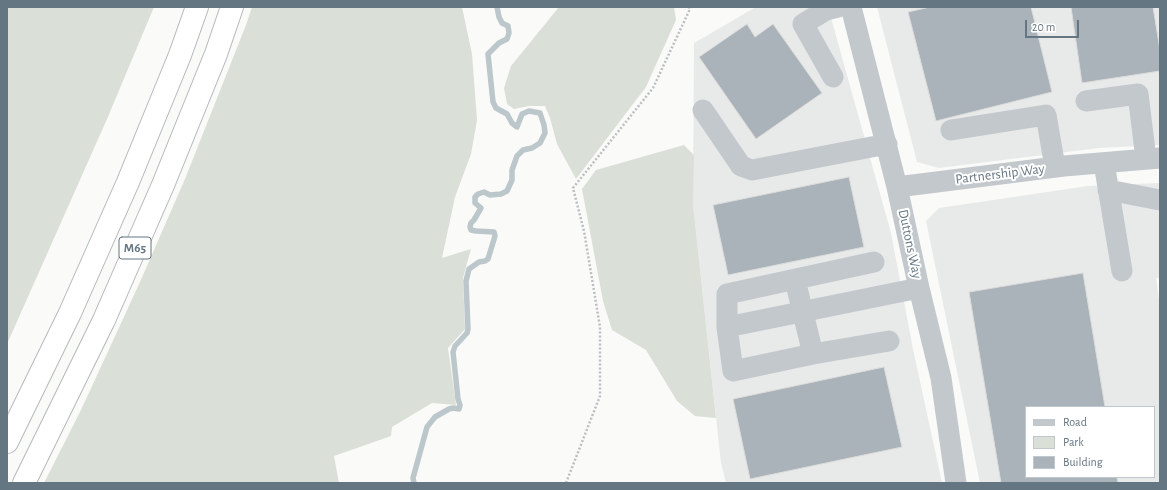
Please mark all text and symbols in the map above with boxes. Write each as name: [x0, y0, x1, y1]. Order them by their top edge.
scale bar: [1027, 12, 1081, 38]
text: 20 m: [1032, 21, 1055, 33]
street label: Partnership Way: [954, 160, 1046, 188]
street label: Duttons Way: [894, 208, 926, 280]
road number: M65: [119, 237, 151, 259]
legend: [1025, 406, 1155, 478]
text: Road: [1063, 416, 1087, 428]
text: Park: [1063, 436, 1084, 448]
text: Building: [1063, 456, 1103, 468]

